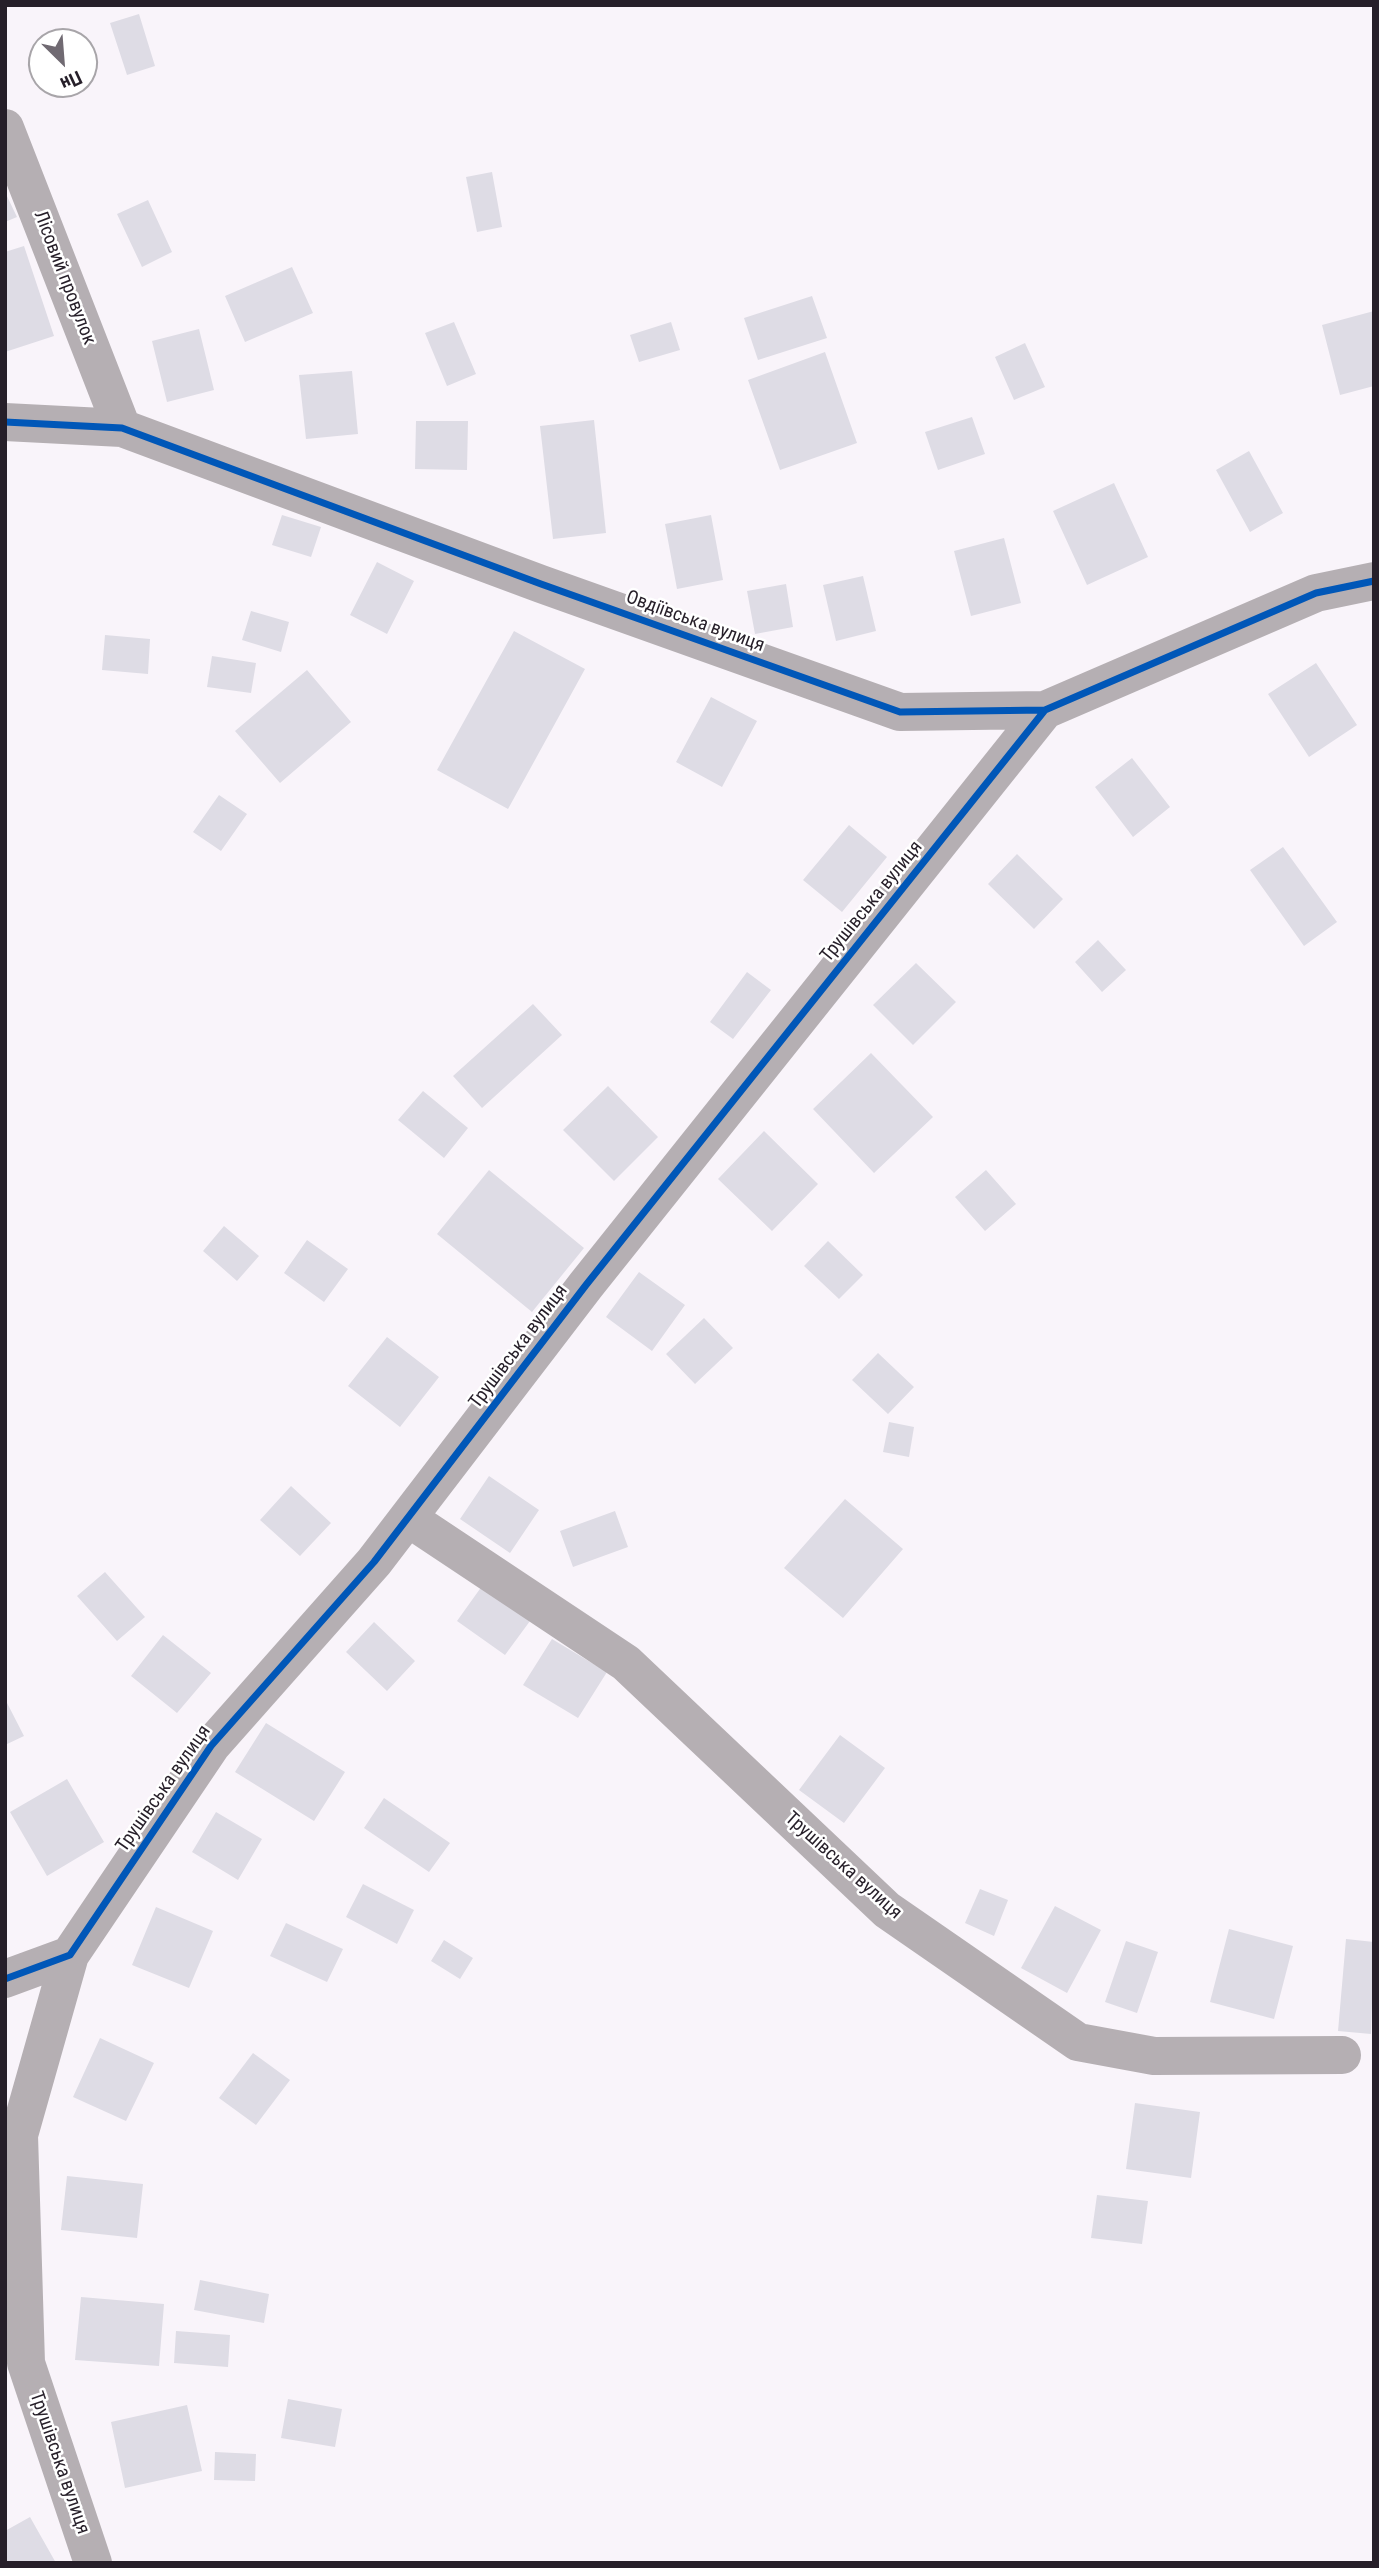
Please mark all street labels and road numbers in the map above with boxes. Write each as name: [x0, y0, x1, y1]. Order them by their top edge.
street label: Лісовий провулок: [28, 208, 100, 348]
street label: Овдіївська вулиця: [623, 586, 767, 658]
street label: Трушівська вулиця: [816, 837, 928, 967]
street label: Трушівська вулиця: [465, 1280, 573, 1414]
street label: Трушівська вулиця: [112, 1721, 216, 1857]
street label: Трушівська вулиця: [780, 1808, 906, 1924]
street label: Трушівська вулиця: [24, 2389, 94, 2537]

